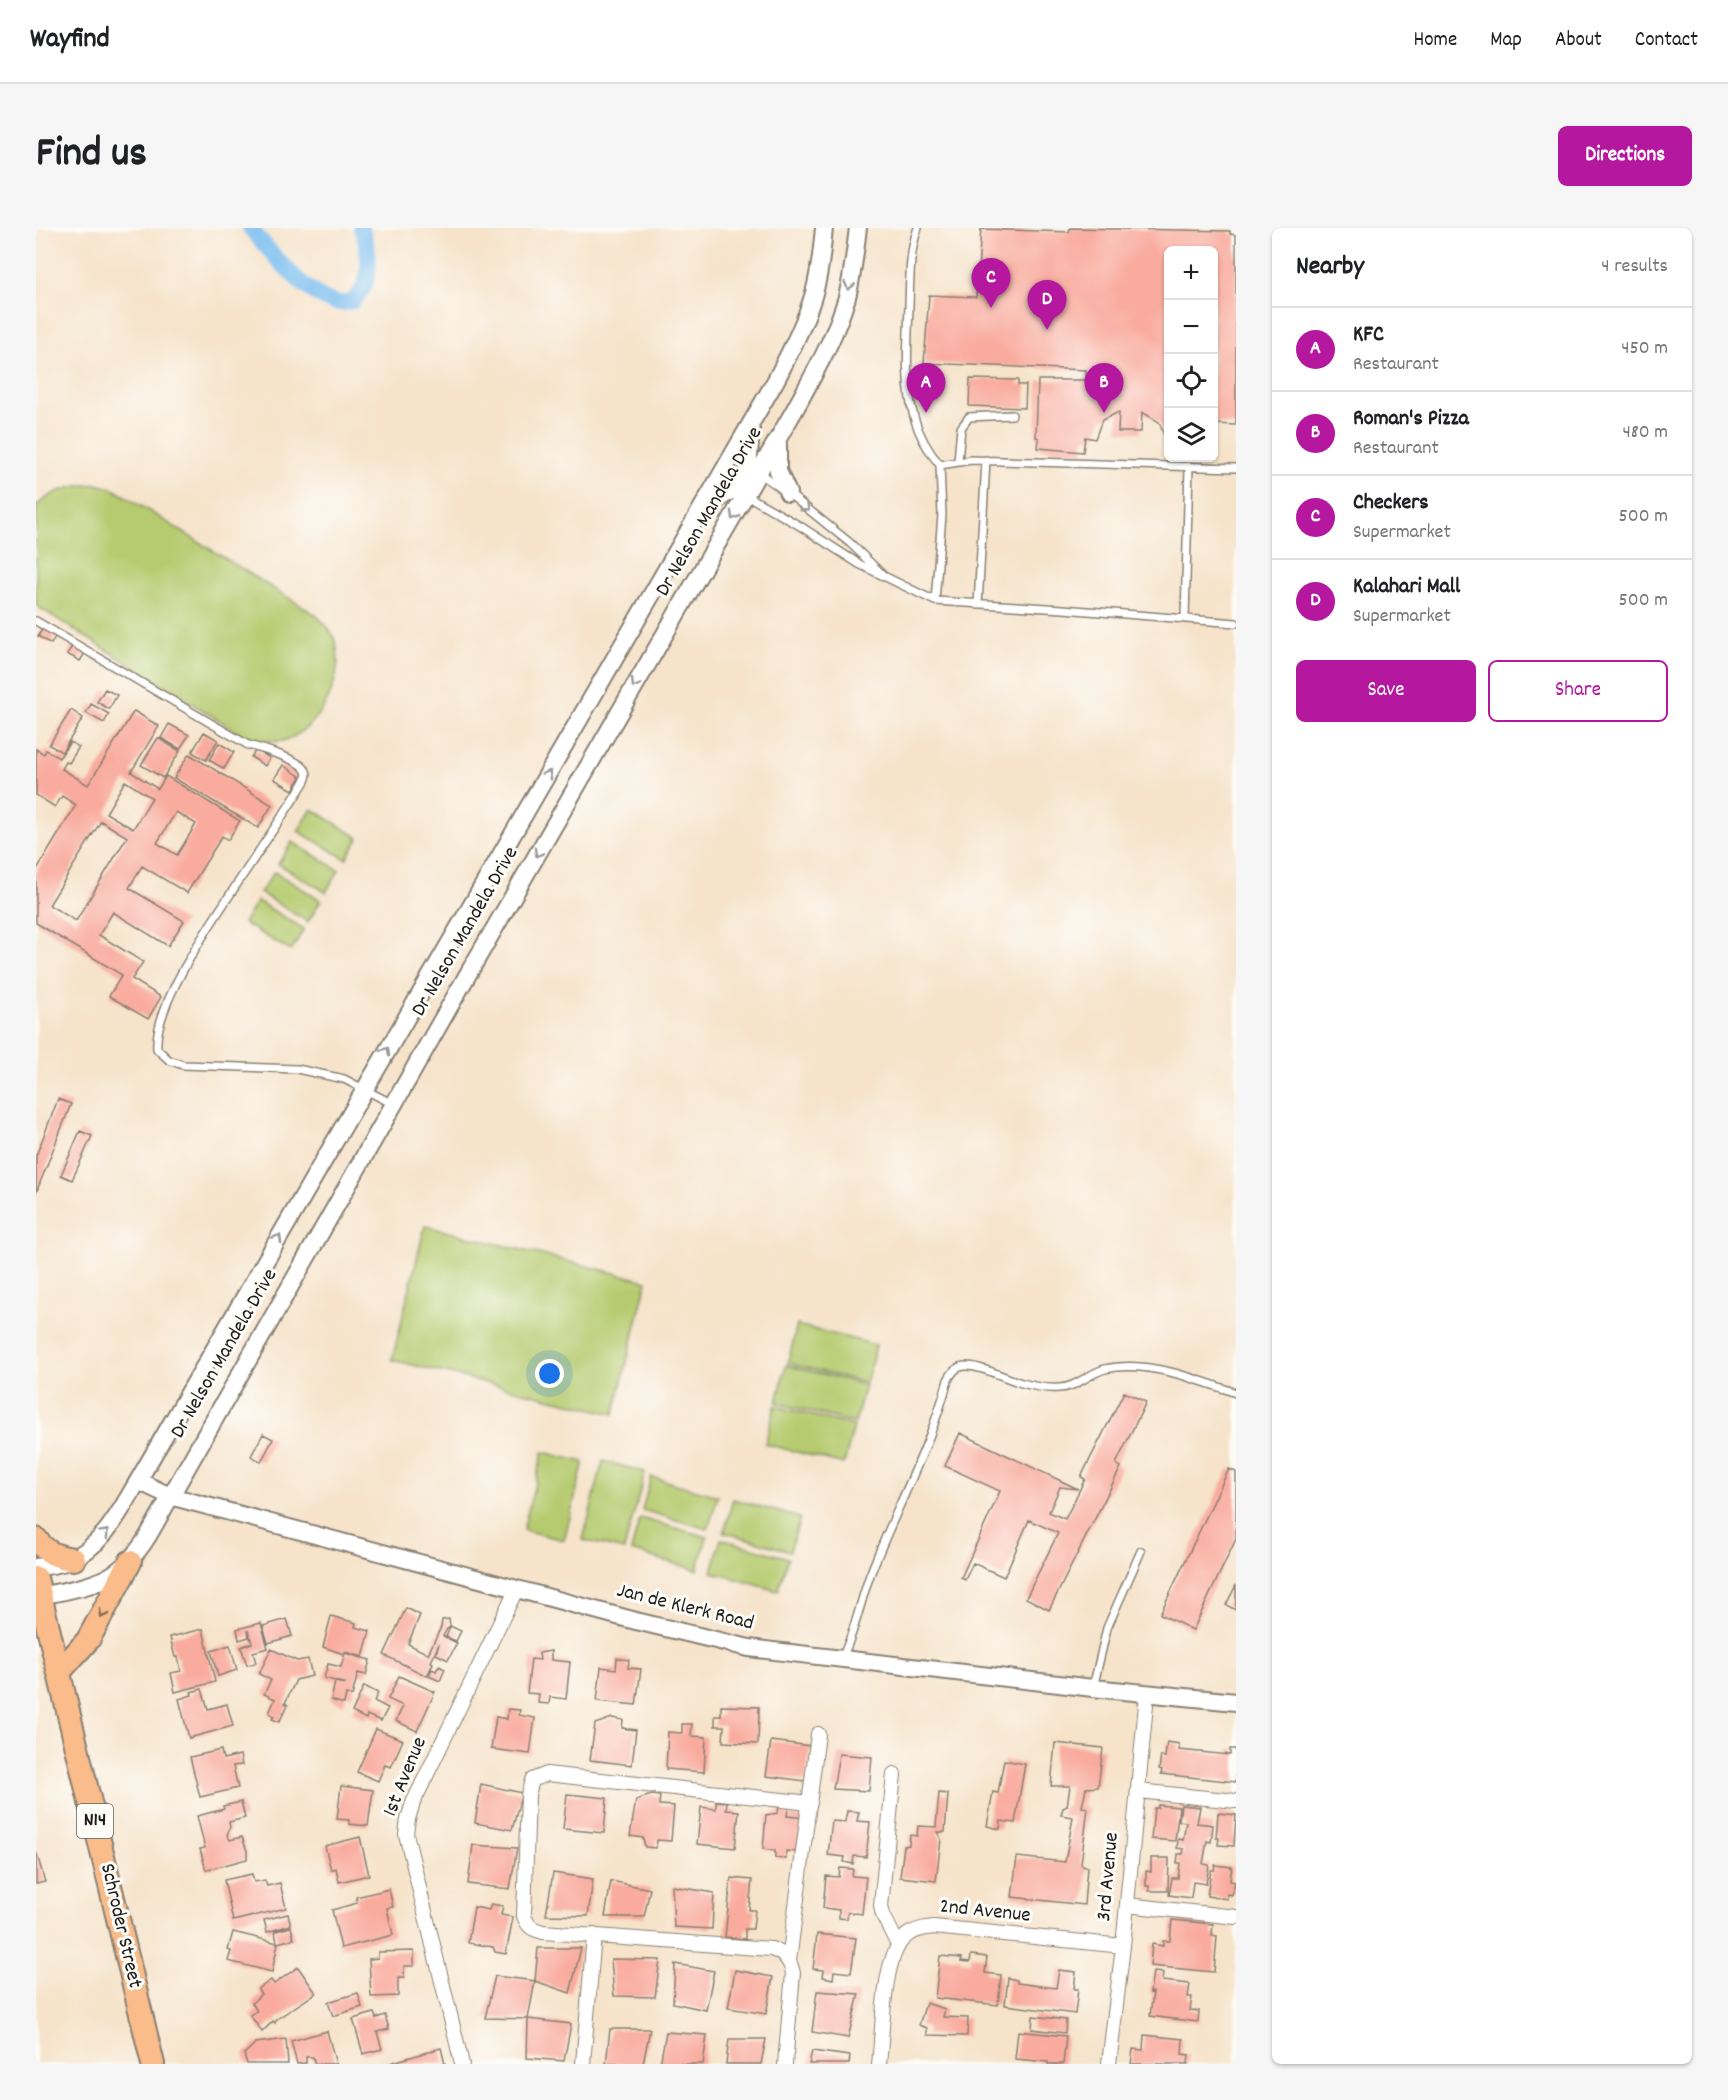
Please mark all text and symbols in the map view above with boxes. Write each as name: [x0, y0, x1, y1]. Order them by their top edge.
text: Wayfind: [30, 21, 110, 61]
text: Home: [1413, 26, 1457, 56]
text: Map: [1490, 26, 1522, 56]
text: About: [1555, 26, 1602, 56]
text: Contact: [1635, 26, 1698, 56]
text: Find us: [36, 126, 147, 186]
button: Directions: [1558, 126, 1692, 186]
map controls: [1164, 246, 1218, 462]
button: +: [1164, 246, 1218, 300]
text: Nearby: [1296, 249, 1364, 286]
text: 4 results: [1601, 253, 1668, 281]
pin: C: [972, 259, 1010, 308]
pin: D: [1028, 280, 1066, 330]
one-way arrow: [844, 281, 857, 291]
button: −: [1164, 300, 1218, 354]
text: KFC: [1353, 320, 1384, 351]
text: A: [1310, 335, 1321, 363]
text: 450 m: [1621, 335, 1668, 363]
text: Restaurant: [1353, 351, 1439, 379]
button: locate: [1164, 354, 1218, 408]
pin: A: [906, 364, 946, 413]
pin: B: [1084, 364, 1124, 413]
text: Roman's Pizza: [1353, 404, 1469, 435]
button: layers: [1164, 408, 1218, 462]
text: B: [1311, 419, 1320, 447]
text: 480 m: [1622, 419, 1668, 447]
street label: Dr Nelson Mandela Drive: [649, 421, 771, 603]
text: Restaurant: [1353, 435, 1439, 463]
text: Checkers: [1353, 488, 1429, 519]
one-way arrow: [799, 501, 810, 512]
text: C: [1311, 503, 1320, 531]
text: 500 m: [1619, 503, 1668, 531]
one-way arrow: [730, 510, 741, 520]
text: Supermarket: [1353, 519, 1451, 547]
text: Kalahari Mall: [1353, 572, 1460, 603]
text: D: [1310, 587, 1321, 615]
text: 500 m: [1619, 587, 1668, 615]
text: Supermarket: [1353, 603, 1451, 631]
button: Save: [1296, 660, 1476, 722]
button: Share: [1488, 660, 1668, 722]
one-way arrow: [631, 678, 642, 688]
one-way arrow: [541, 770, 552, 780]
street label: Dr Nelson Mandela Drive: [405, 841, 527, 1023]
one-way arrow: [534, 847, 545, 857]
one-way arrow: [379, 1047, 390, 1057]
one-way arrow: [271, 1234, 282, 1244]
street label: Dr Nelson Mandela Drive: [164, 1263, 286, 1445]
your location: [535, 1359, 564, 1388]
one-way arrow: [97, 1529, 108, 1540]
street label: Jan de Klerk Road: [613, 1576, 757, 1640]
one-way arrow: [99, 1608, 110, 1618]
street label: 1st Avenue: [376, 1733, 436, 1821]
road number: N14: [77, 1804, 113, 1838]
street label: 3rd Avenue: [1090, 1831, 1128, 1923]
street label: Schroder Street: [91, 1861, 149, 1992]
street label: 2nd Avenue: [938, 1892, 1032, 1932]

